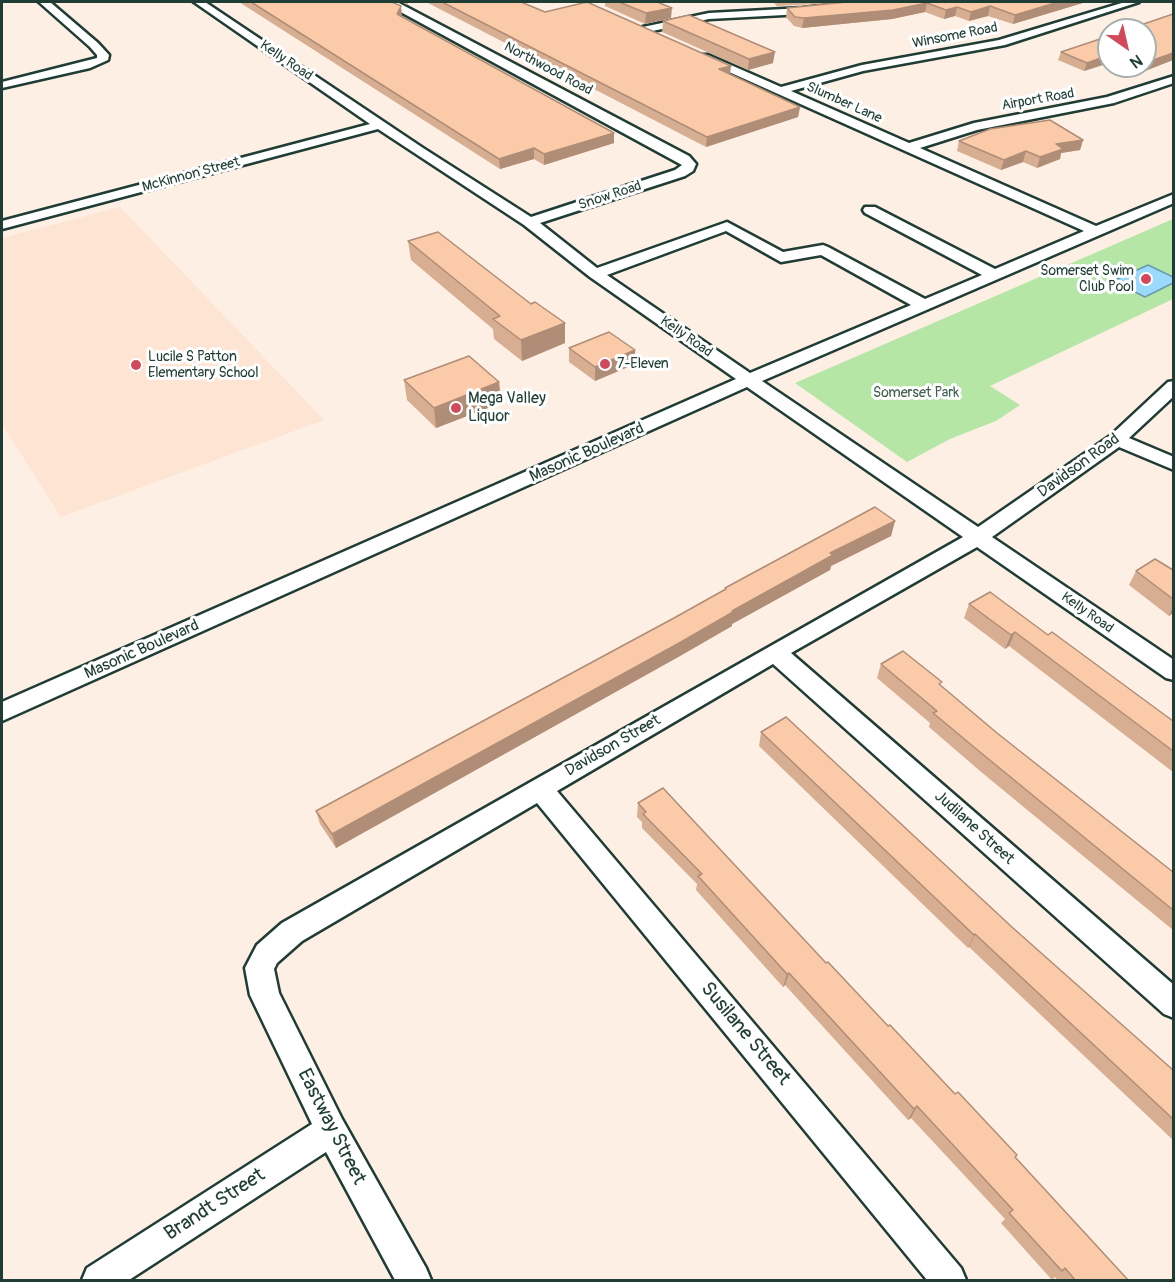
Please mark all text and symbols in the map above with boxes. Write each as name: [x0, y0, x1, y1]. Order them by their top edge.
north arrow: [1097, 18, 1157, 78]
street label: Winsome Road: [911, 19, 999, 53]
street label: Kelly Road: [256, 37, 316, 85]
street label: Northwood Road: [501, 39, 595, 99]
text: N: [1126, 50, 1146, 73]
street label: Slumber Lane: [804, 79, 884, 127]
street label: Airport Road: [1000, 85, 1076, 115]
street label: McKinnon Street: [140, 154, 242, 196]
street label: Snow Road: [576, 178, 644, 214]
place label: Somerset Swim Club Pool: [1040, 263, 1134, 296]
marker: Somerset Swim Club Pool: [1139, 272, 1153, 286]
street label: Kelly Road: [657, 313, 715, 361]
place label: Lucile S Patton Elementary School: [148, 349, 259, 382]
place label: 7-Eleven: [617, 356, 669, 372]
marker: 7-Eleven: [598, 357, 612, 371]
marker: Lucile S Patton Elementary School: [129, 358, 143, 372]
park label: Somerset Park: [873, 385, 959, 401]
place label: Mega Valley Liquor: [468, 389, 546, 427]
marker: Mega Valley Liquor: [449, 401, 463, 415]
street label: Masonic Boulevard: [527, 419, 647, 487]
street label: Davidson Road: [1034, 430, 1124, 502]
street label: Kelly Road: [1058, 589, 1116, 637]
street label: Masonic Boulevard: [82, 616, 202, 684]
street label: Davidson Street: [562, 711, 664, 781]
street label: Judilane Street: [930, 787, 1018, 869]
street label: Susilane Street: [695, 977, 795, 1091]
street label: Eastway Street: [292, 1065, 370, 1189]
street label: Brandt Street: [160, 1164, 270, 1246]

